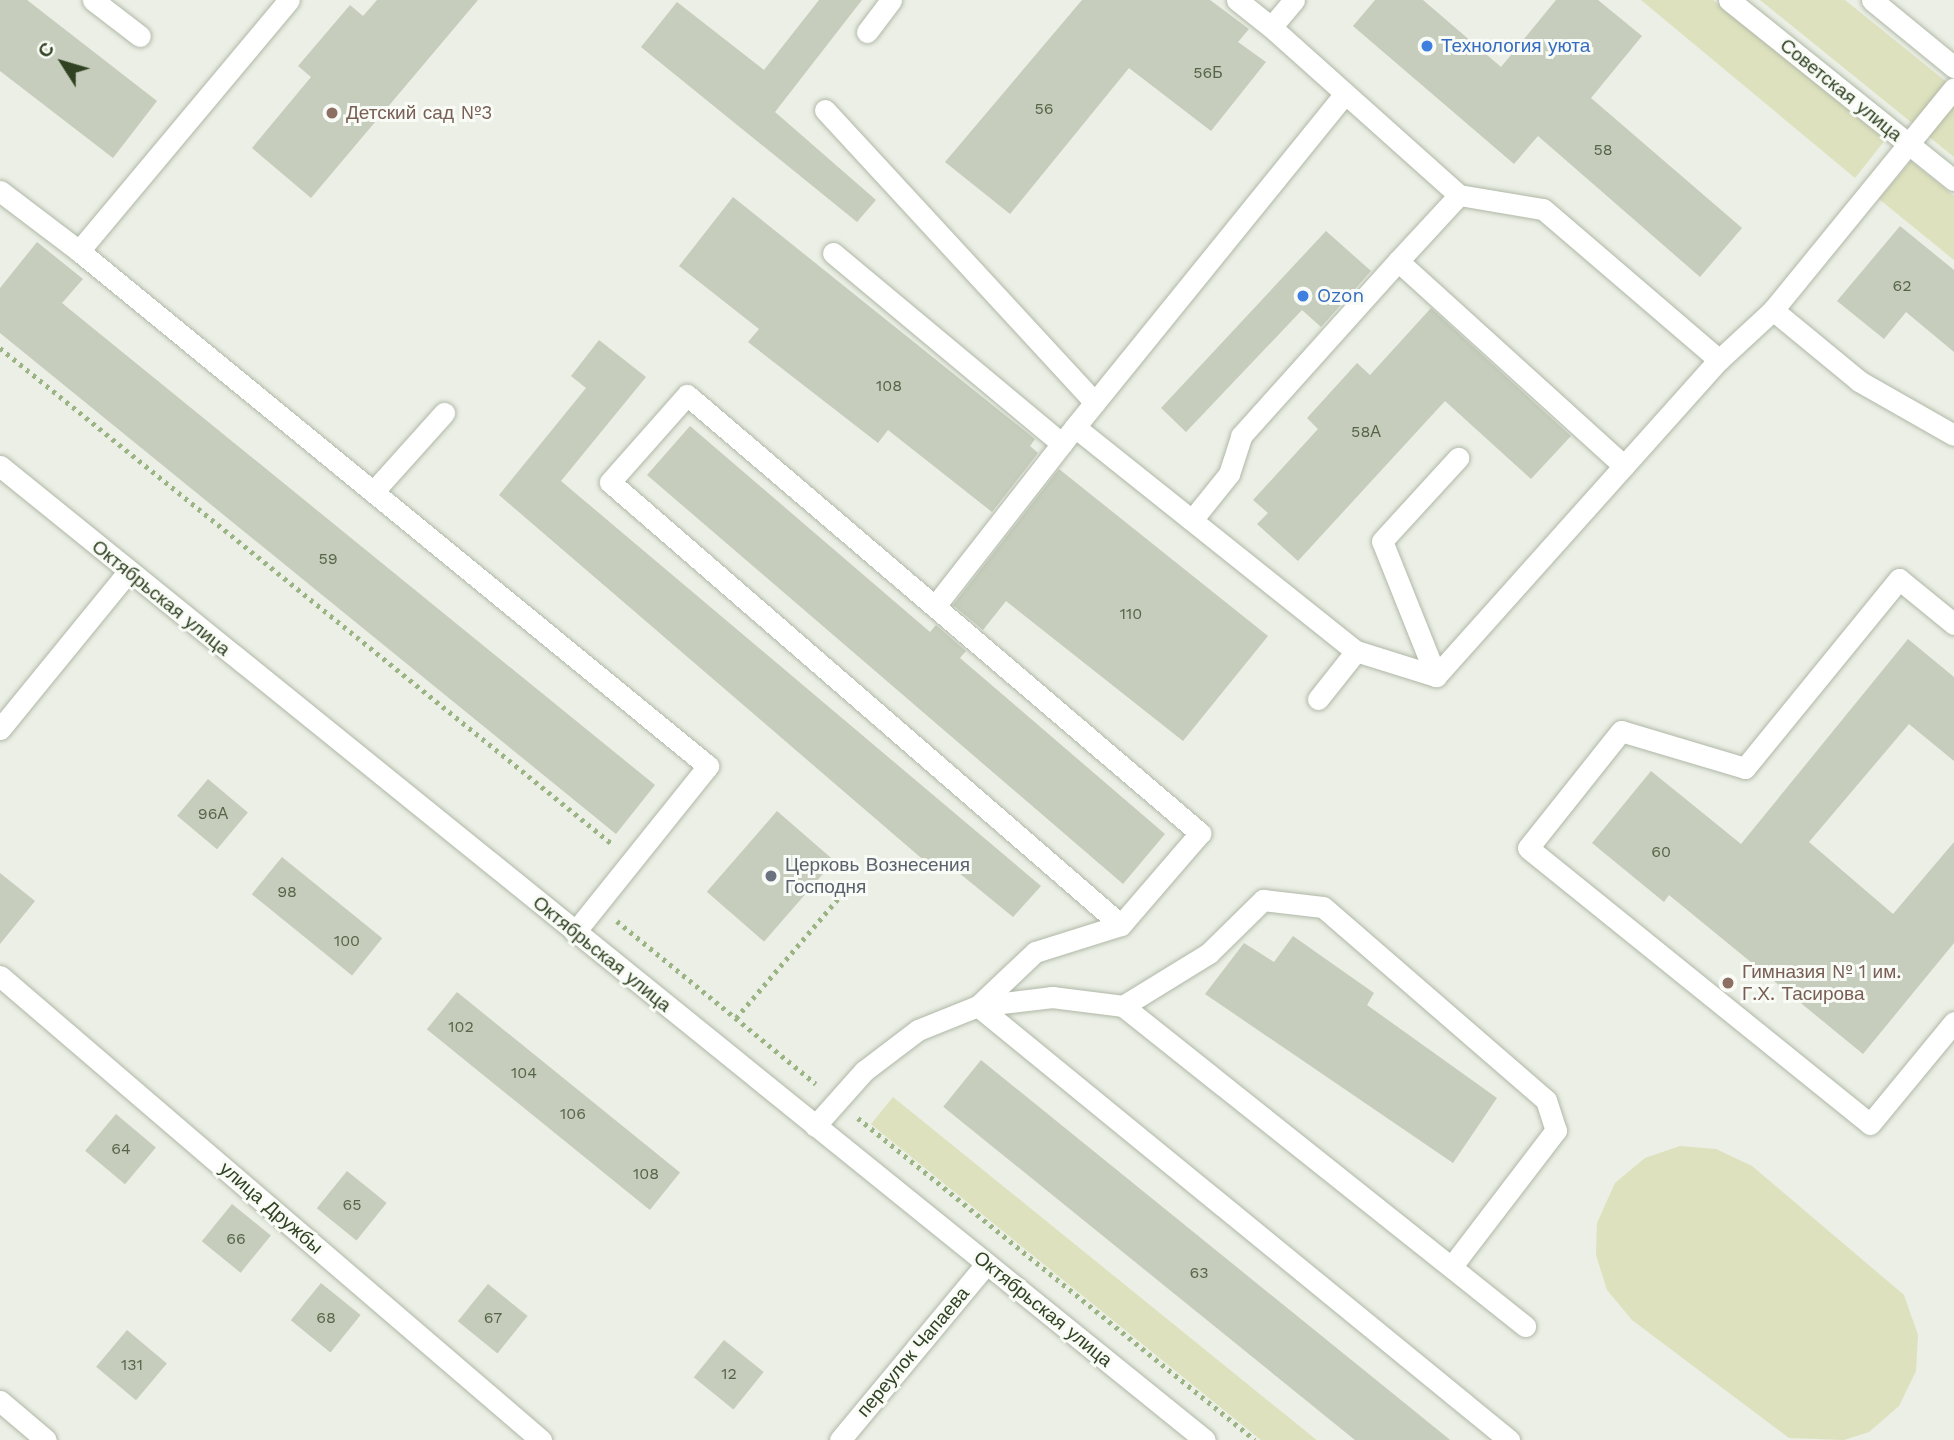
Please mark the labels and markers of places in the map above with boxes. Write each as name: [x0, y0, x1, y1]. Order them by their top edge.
place label: Технология уюта: [1441, 35, 1590, 57]
marker: Технология уюта: [1419, 38, 1435, 54]
place label: Детский сад №3: [346, 102, 492, 124]
marker: Детский сад №3: [324, 105, 340, 121]
place label: Ozon: [1317, 285, 1364, 307]
marker: Ozon: [1295, 288, 1311, 304]
place label: Церковь Вознесения Господня: [785, 854, 970, 898]
marker: Церковь Вознесения Господня: [763, 868, 779, 884]
place label: Гимназия № 1 им. Г.Х. Тасирова: [1742, 961, 1902, 1005]
marker: Гимназия № 1 им. Г.Х. Тасирова: [1720, 975, 1736, 991]

